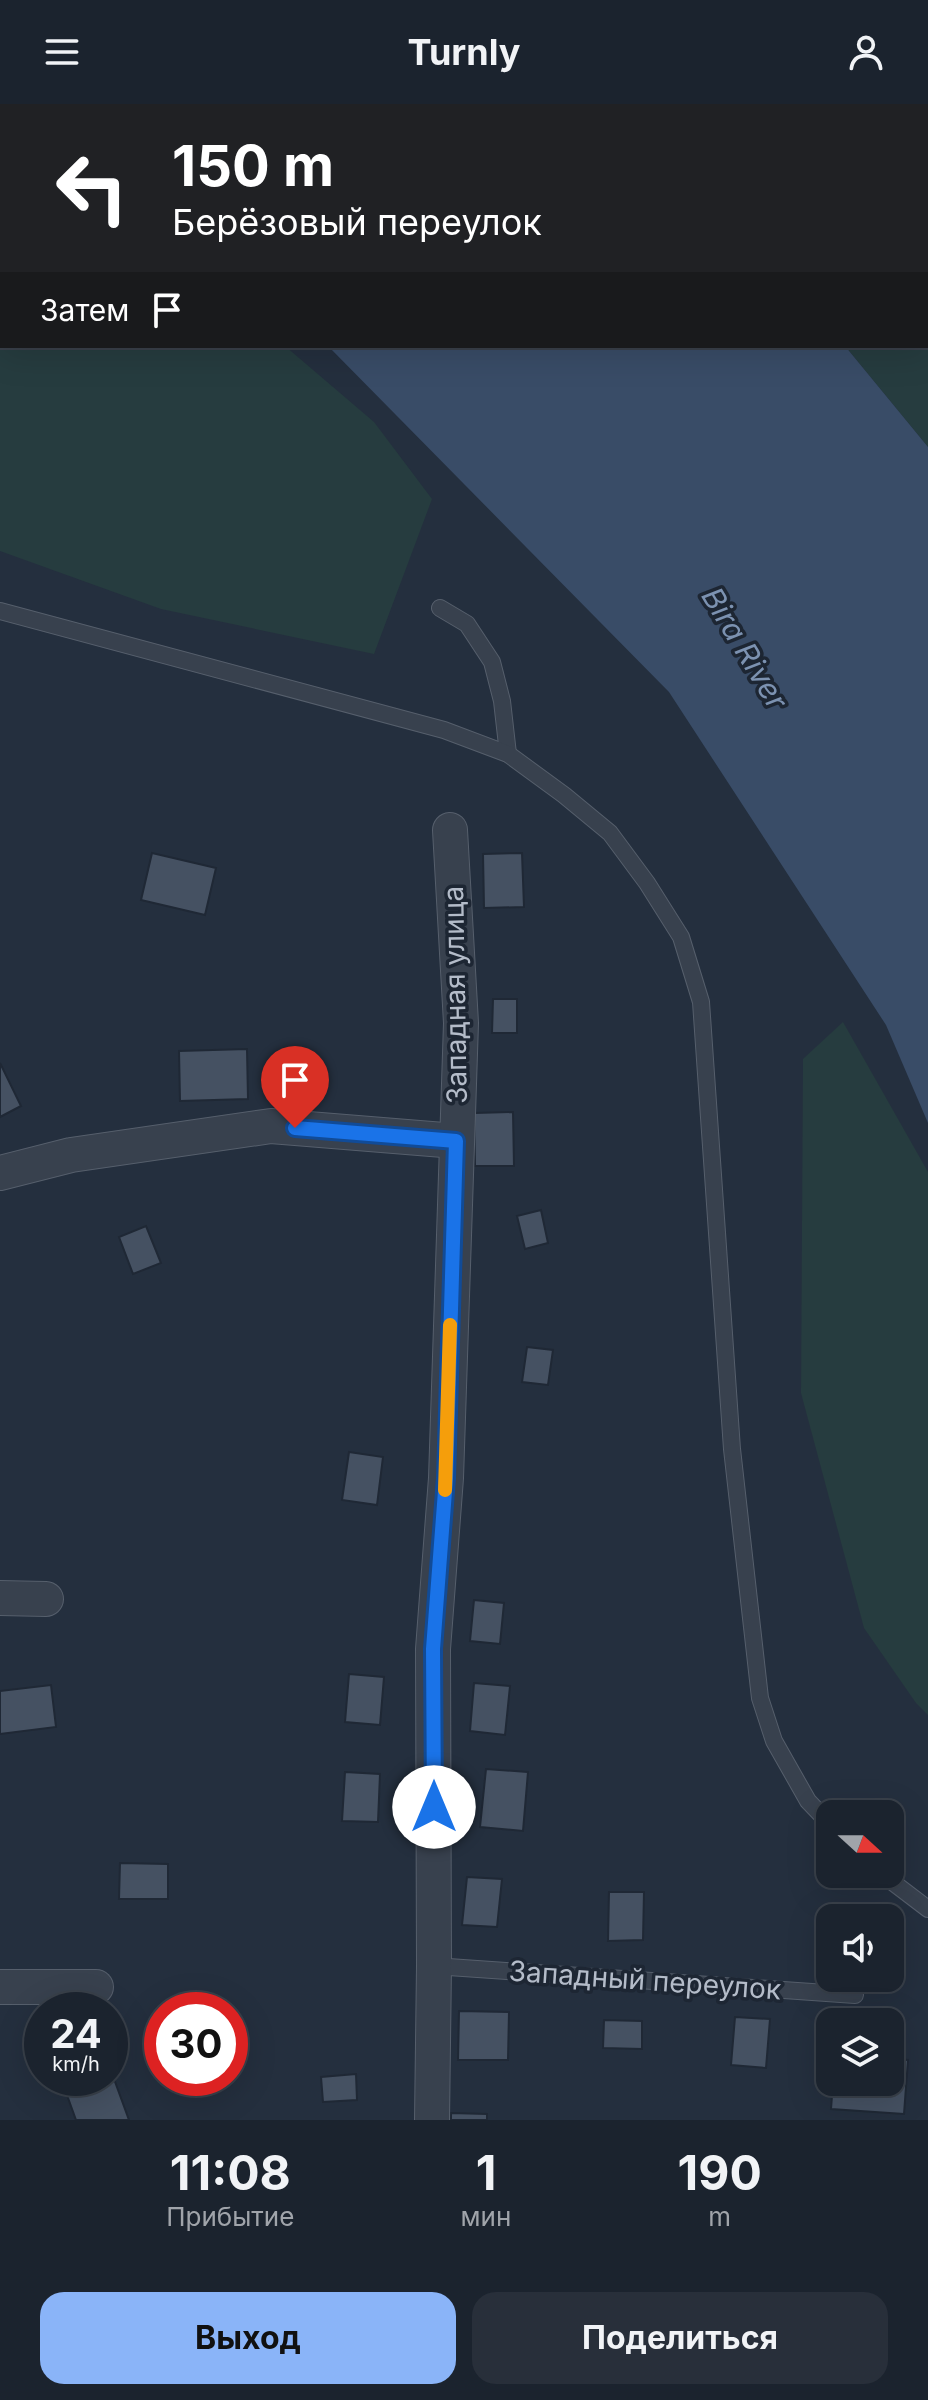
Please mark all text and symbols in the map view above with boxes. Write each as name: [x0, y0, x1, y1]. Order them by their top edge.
icon: menu: [40, 30, 84, 74]
text: Turnly: [408, 30, 520, 74]
icon: person: [844, 30, 888, 74]
text: 150 m: [172, 132, 334, 200]
icon: left: [40, 136, 144, 240]
text: Берёзовый переулок: [172, 200, 542, 244]
icon: arrive: [145, 288, 189, 332]
text: Затем: [40, 292, 129, 328]
water label: Bira River: [695, 580, 796, 716]
street label: Западная улица: [436, 886, 474, 1104]
pin: [261, 1046, 329, 1128]
icon: arrive: [273, 1058, 317, 1102]
position arrow: [392, 1765, 476, 1849]
north arrow: [816, 1800, 904, 1888]
map controls: [816, 1800, 904, 2096]
button: sound: [816, 1904, 904, 1992]
street label: Западный переулок: [508, 1954, 782, 2006]
speed limit sign: 30: [144, 1992, 248, 2096]
button: layers: [816, 2008, 904, 2096]
text: 24: [50, 2009, 102, 2058]
text: km/h: [52, 2052, 100, 2076]
text: 11:08: [170, 2143, 291, 2202]
text: 1: [476, 2143, 496, 2202]
text: 190: [678, 2143, 762, 2202]
text: Прибытие: [166, 2201, 294, 2232]
text: мин: [461, 2201, 511, 2232]
text: m: [708, 2201, 731, 2232]
button: Выход: [40, 2292, 456, 2384]
button: Поделиться: [472, 2292, 888, 2384]

